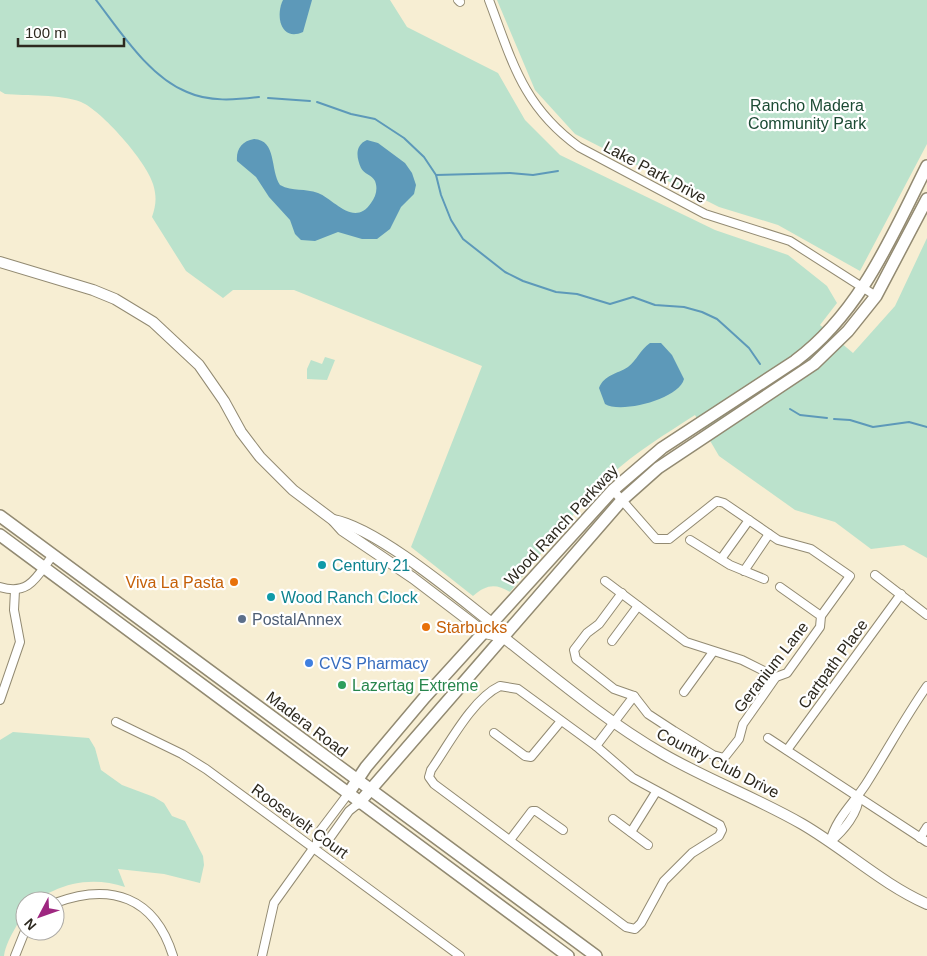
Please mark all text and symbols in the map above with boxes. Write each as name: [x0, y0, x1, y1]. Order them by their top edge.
scale bar: [18, 15, 124, 47]
text: 100 m: [25, 24, 67, 41]
park label: Rancho Madera Community Park: [748, 97, 867, 132]
street label: Lake Park Drive: [601, 138, 709, 206]
street label: Wood Ranch Parkway: [501, 461, 621, 589]
place label: Century 21: [332, 557, 410, 574]
marker: Century 21: [316, 559, 328, 571]
place label: Viva La Pasta: [126, 574, 224, 591]
marker: Viva La Pasta: [228, 576, 240, 588]
place label: Wood Ranch Clock: [281, 589, 419, 606]
marker: Wood Ranch Clock: [265, 591, 277, 603]
place label: PostalAnnex: [252, 611, 342, 628]
marker: PostalAnnex: [236, 613, 248, 625]
street label: Cartpath Place: [795, 616, 871, 712]
street label: Geranium Lane: [730, 618, 812, 716]
place label: Starbucks: [436, 619, 507, 636]
marker: Starbucks: [420, 621, 432, 633]
place label: CVS Pharmacy: [319, 655, 428, 672]
marker: CVS Pharmacy: [303, 657, 315, 669]
place label: Lazertag Extreme: [352, 677, 478, 694]
marker: Lazertag Extreme: [336, 679, 348, 691]
street label: Madera Road: [263, 688, 351, 760]
street label: Country Club Drive: [654, 725, 782, 801]
street label: Roosevelt Court: [249, 780, 352, 862]
north arrow: [15, 891, 65, 941]
text: N: [21, 915, 40, 934]

